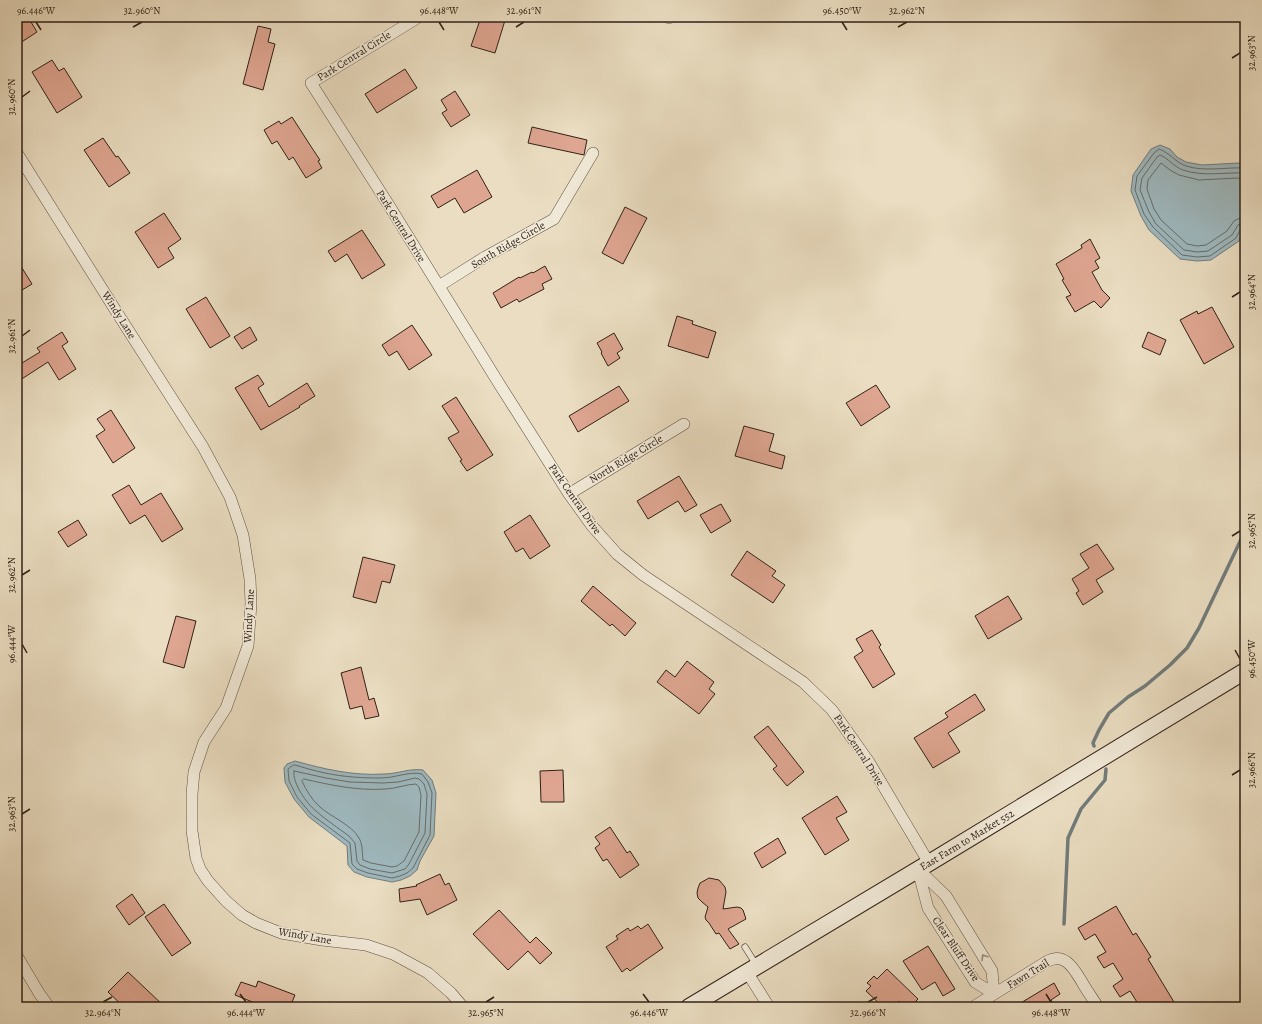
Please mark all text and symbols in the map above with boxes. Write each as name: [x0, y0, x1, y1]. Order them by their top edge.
text: 96.446°W: [17, 4, 56, 17]
text: 32.960°N: [124, 4, 160, 17]
text: 96.448°W: [420, 4, 459, 17]
text: 32.961°N: [507, 4, 541, 17]
text: 96.450°W: [823, 4, 862, 17]
text: 32.962°N: [889, 4, 925, 17]
street label: Park Central Circle: [314, 27, 394, 85]
text: 32.963°N: [1245, 35, 1258, 71]
text: 32.960°N: [5, 79, 18, 115]
street label: Park Central Drive: [373, 187, 429, 265]
street label: South Ridge Circle: [468, 218, 548, 272]
text: 32.964°N: [1245, 274, 1258, 310]
street label: Windy Lane: [98, 287, 140, 342]
text: 32.961°N: [5, 319, 18, 353]
street label: North Ridge Circle: [586, 431, 666, 487]
street label: Park Central Drive: [545, 461, 605, 537]
text: 32.965°N: [1245, 513, 1258, 549]
text: 32.962°N: [5, 557, 18, 593]
street label: Windy Lane: [240, 589, 258, 644]
text: 96.444°W: [5, 624, 18, 663]
text: 96.450°W: [1245, 639, 1258, 678]
street label: Park Central Drive: [830, 711, 888, 789]
text: 32.966°N: [1245, 752, 1258, 788]
text: 32.963°N: [5, 796, 18, 832]
street label: East Farm to Market 552: [917, 806, 1017, 874]
street label: Clear Bluff Drive: [929, 914, 983, 984]
street label: Windy Lane: [276, 924, 333, 948]
one-way arrow: [981, 954, 988, 961]
street label: Fawn Trail: [1004, 955, 1052, 992]
text: 32.964°N: [85, 1006, 121, 1019]
text: 96.444°W: [227, 1006, 266, 1019]
text: 32.965°N: [468, 1006, 504, 1019]
text: 96.446°W: [630, 1006, 669, 1019]
text: 32.966°N: [850, 1006, 886, 1019]
text: 96.448°W: [1032, 1006, 1071, 1019]

